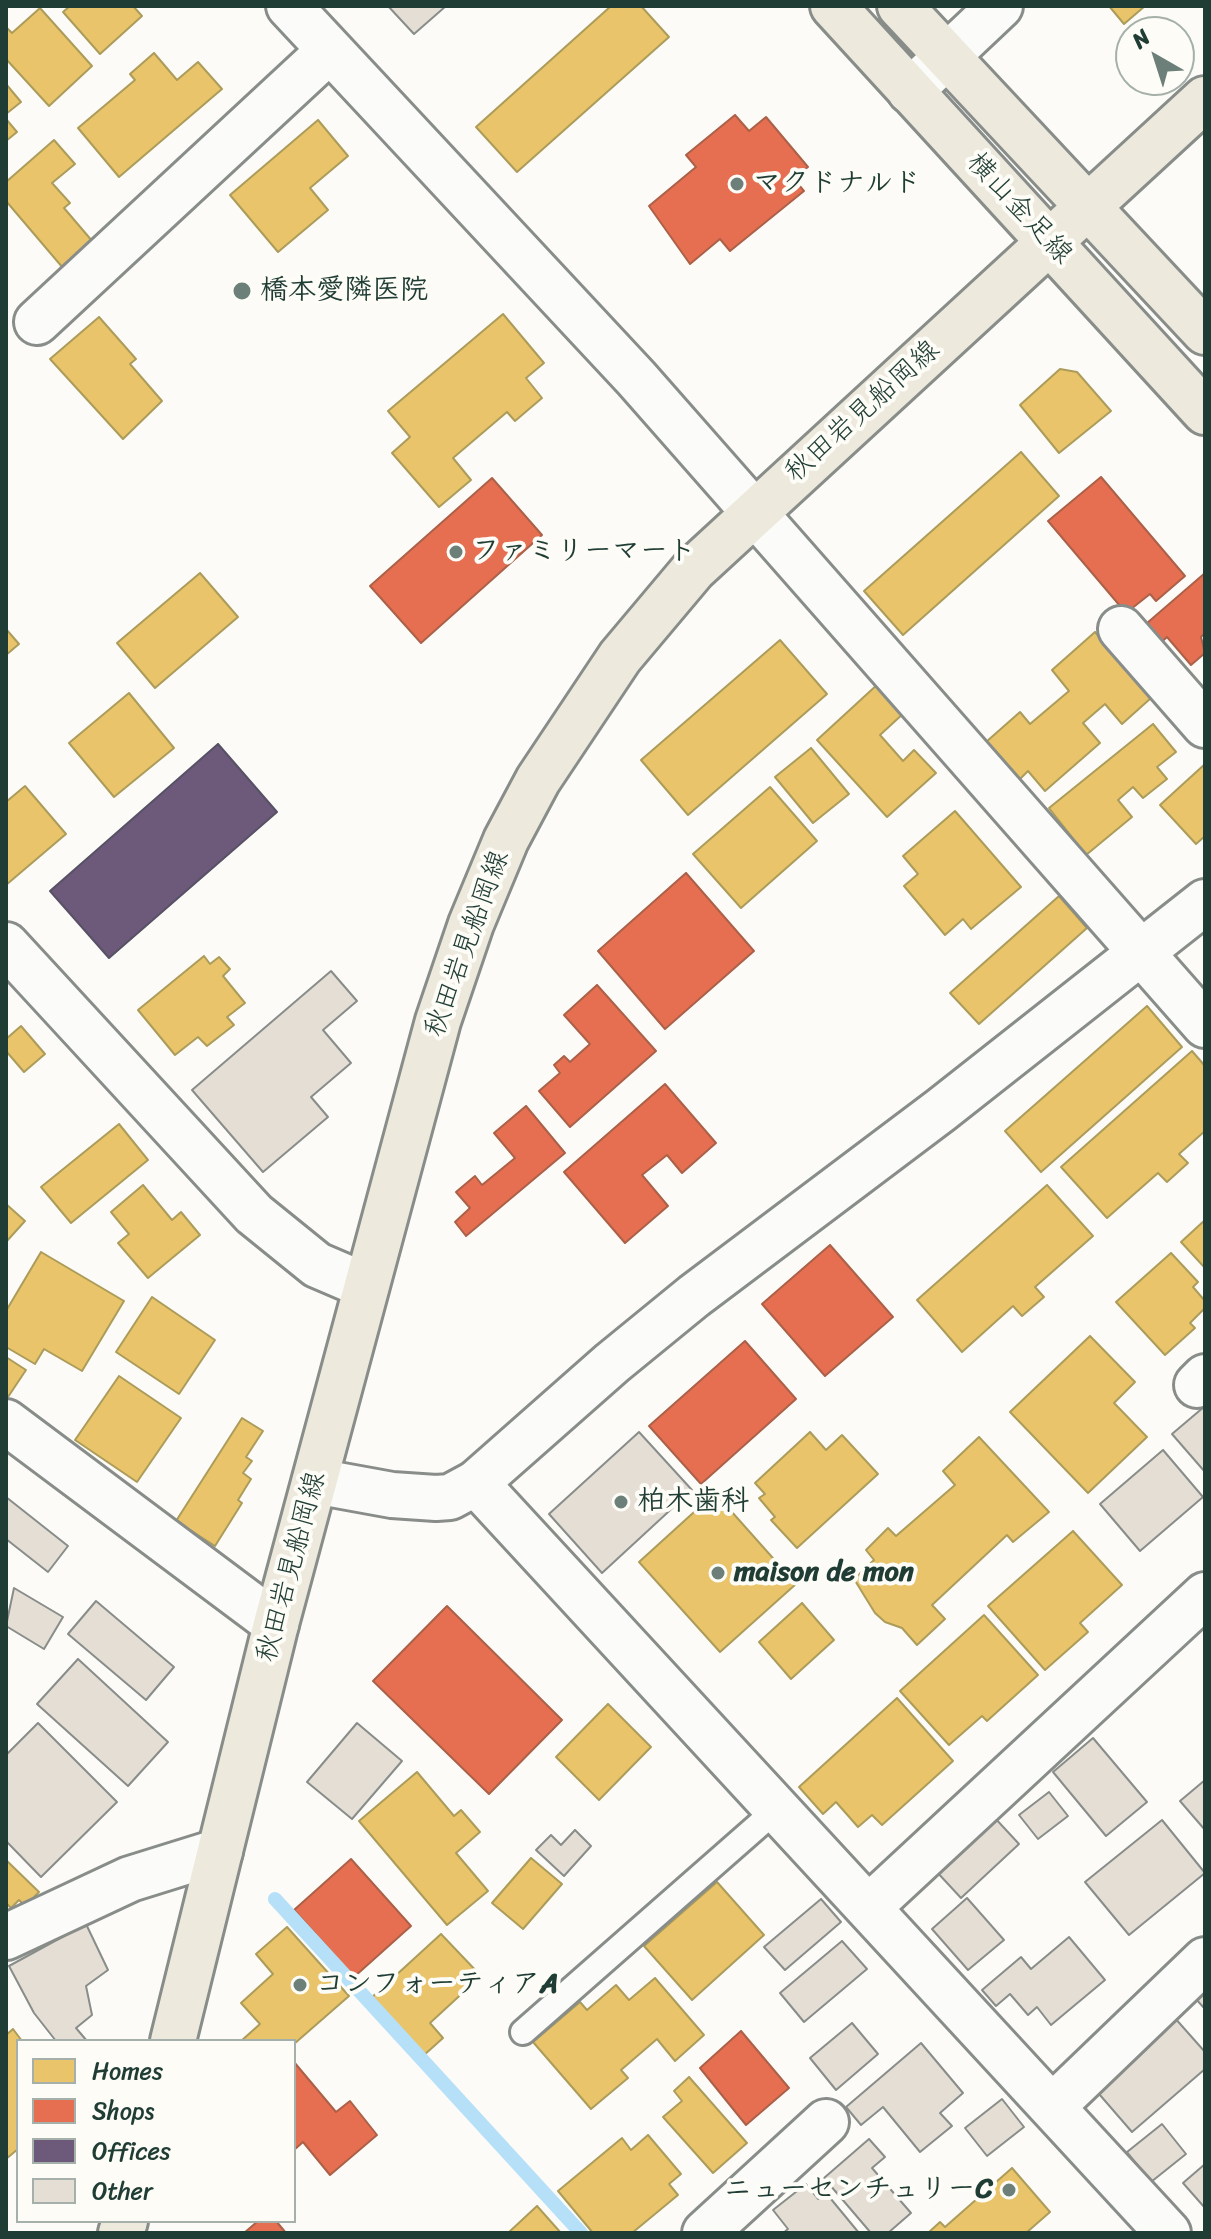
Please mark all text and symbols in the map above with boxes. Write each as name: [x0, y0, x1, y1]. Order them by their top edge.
north arrow: [1115, 16, 1195, 96]
text: N: [1123, 19, 1159, 58]
street label: 横山金足線: [959, 146, 1079, 272]
place label: マクドナルド: [753, 167, 921, 201]
marker: マクドナルド: [728, 175, 746, 193]
place label: 橋本愛隣医院: [260, 274, 428, 308]
marker: 橋本愛隣医院: [231, 280, 253, 302]
street label: 秋田岩見船岡線: [779, 334, 947, 490]
place label: ファミリーマート: [472, 535, 696, 569]
marker: ファミリーマート: [447, 543, 465, 561]
street label: 秋田岩見船岡線: [419, 846, 517, 1042]
street label: 秋田岩見船岡線: [250, 1468, 334, 1666]
place label: 柏木歯科: [637, 1485, 749, 1519]
marker: 柏木歯科: [612, 1493, 630, 1511]
place label: maison de mon: [734, 1556, 914, 1590]
marker: maison de mon: [709, 1564, 727, 1582]
place label: コンフォーティアA: [316, 1968, 558, 2002]
marker: コンフォーティアA: [291, 1976, 309, 1994]
legend: [16, 2039, 296, 2223]
text: Homes: [92, 2050, 163, 2092]
text: Shops: [92, 2090, 154, 2132]
text: Offices: [92, 2130, 171, 2172]
text: Other: [92, 2170, 153, 2212]
place label: ニューセンチュリーC: [724, 2173, 993, 2207]
marker: ニューセンチュリーC: [1000, 2181, 1018, 2199]

